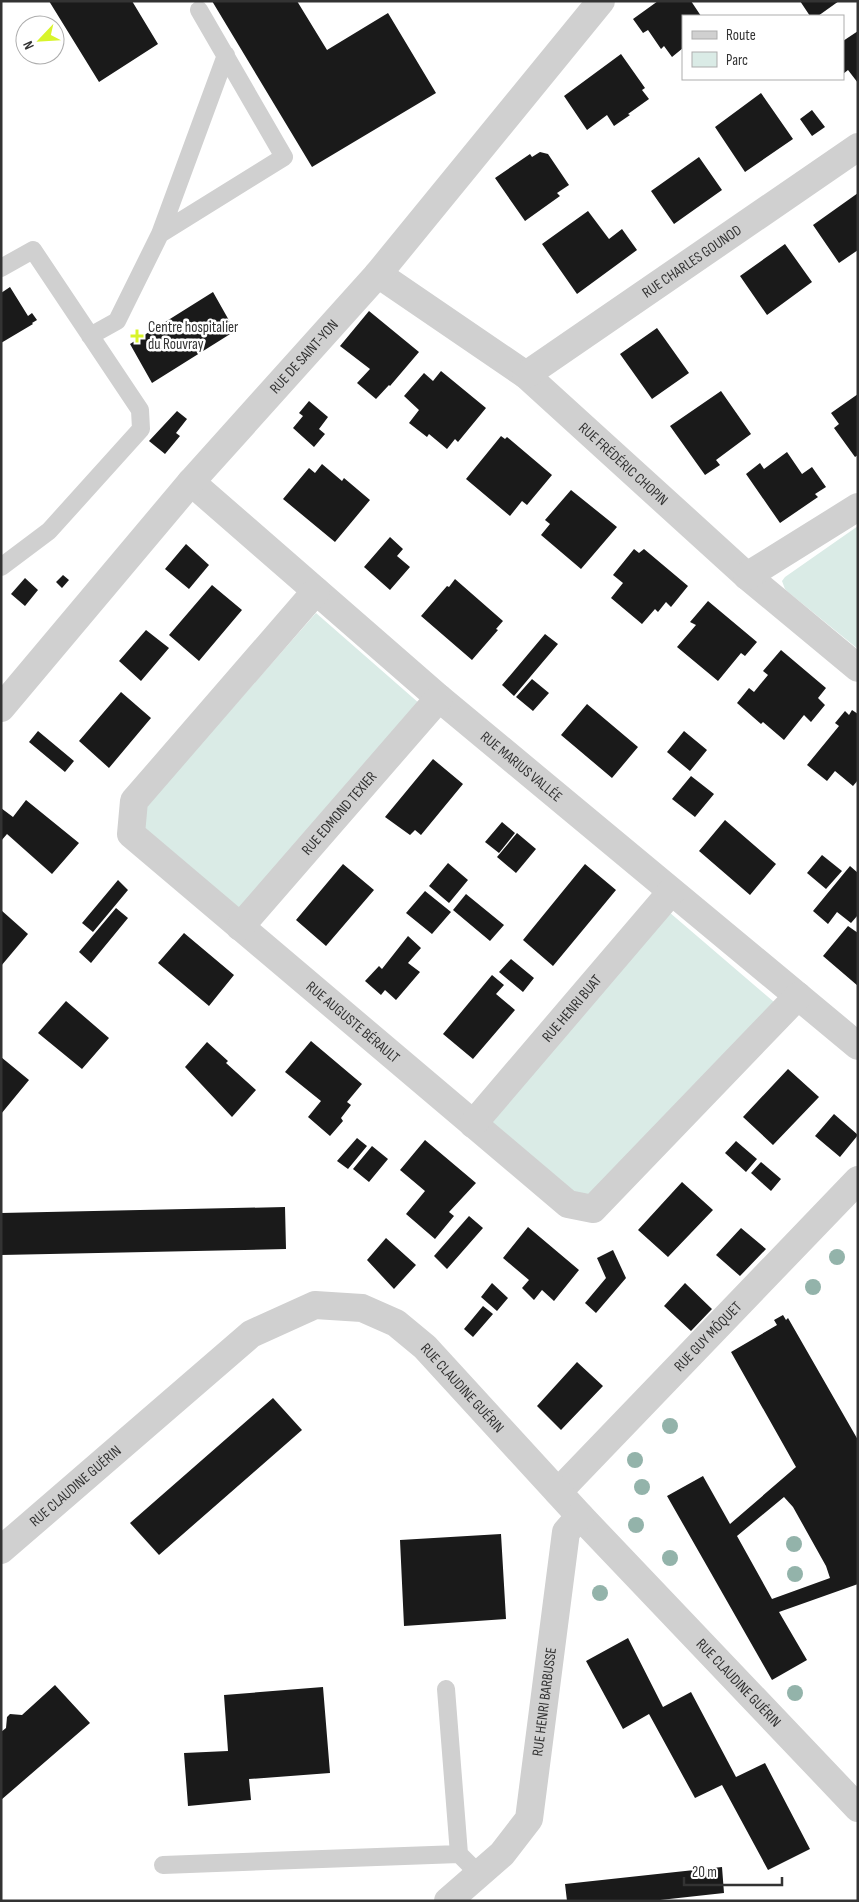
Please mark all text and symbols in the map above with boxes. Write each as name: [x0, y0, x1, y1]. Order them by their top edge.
north arrow: [15, 15, 65, 65]
legend: [682, 15, 844, 80]
text: Route: [726, 26, 756, 45]
text: N: [19, 38, 38, 52]
text: Parc: [726, 51, 748, 70]
street label: RUE CHARLES GOUNOD: [638, 220, 745, 302]
street label: RUE DE SAINT-YON: [266, 315, 342, 398]
place label: Centre hospitalier du Rouvray: [148, 318, 239, 354]
marker: Centre hospitalier du Rouvray: [130, 329, 144, 343]
street label: RUE FRÉDÉRIC CHOPIN: [575, 418, 672, 509]
street label: RUE MARIUS VALLÉE: [477, 727, 566, 806]
street label: RUE EDMOND TEXIER: [297, 767, 381, 859]
street label: RUE HENRI BUAT: [538, 971, 606, 1046]
street label: RUE AUGUSTE BÉRAULT: [302, 977, 404, 1067]
street label: RUE GUY MÔQUET: [670, 1297, 746, 1375]
street label: RUE CLAUDINE GUÉRIN: [417, 1339, 508, 1437]
street label: RUE CLAUDINE GUÉRIN: [25, 1441, 125, 1531]
street label: RUE CLAUDINE GUÉRIN: [692, 1634, 785, 1731]
street label: RUE HENRI BARBUSSE: [528, 1646, 561, 1757]
scale bar: [684, 1854, 782, 1886]
text: 20 m: [692, 1863, 717, 1882]

